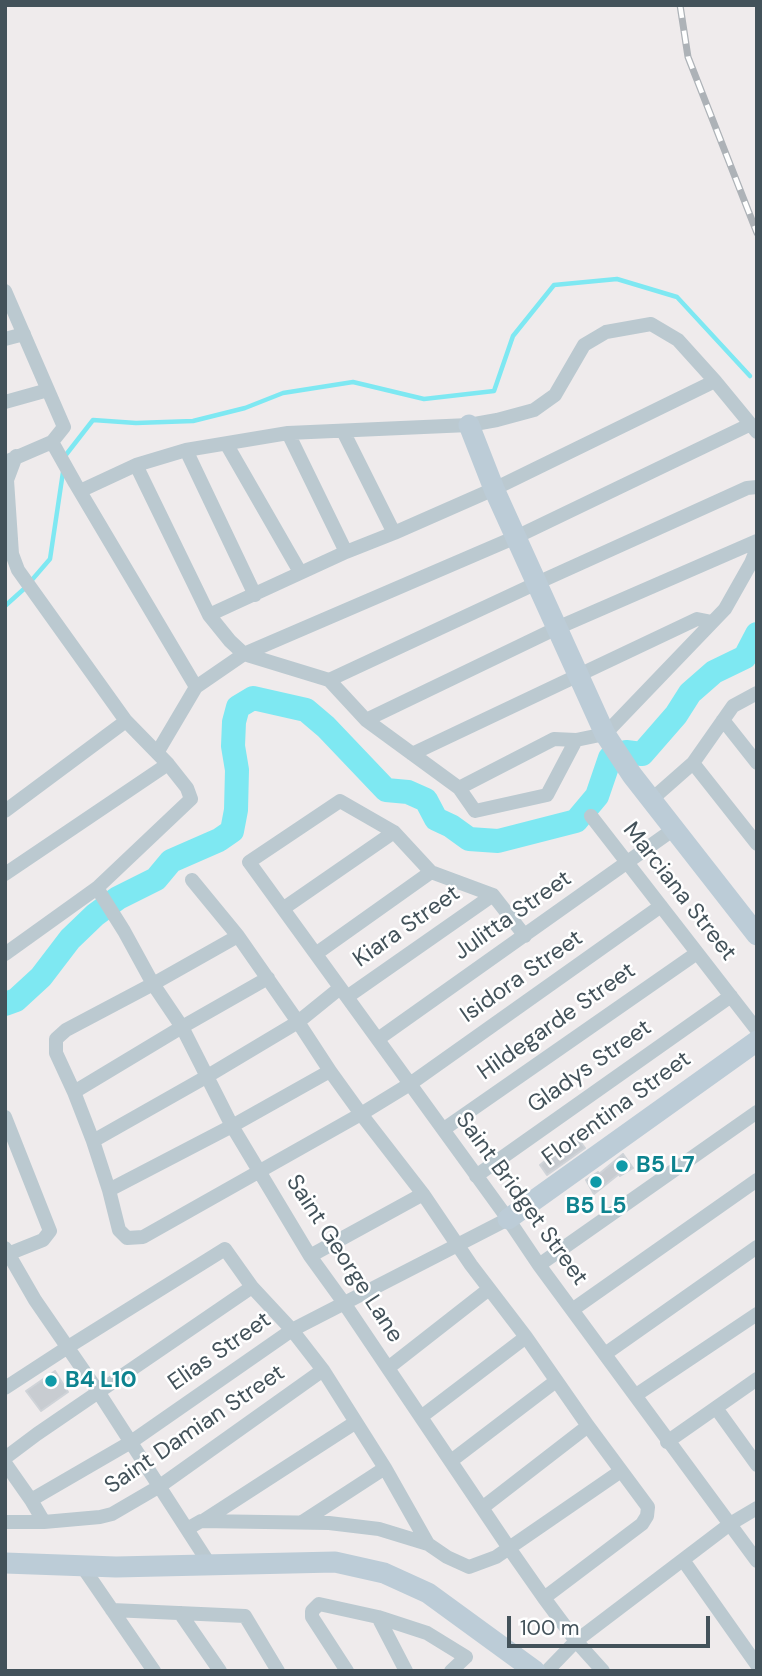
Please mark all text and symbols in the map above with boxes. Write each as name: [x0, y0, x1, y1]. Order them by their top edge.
street label: Marciana Street: [616, 817, 742, 967]
street label: Julitta Street: [449, 865, 577, 967]
street label: Kiara Street: [348, 880, 466, 974]
street label: Isidora Street: [456, 925, 588, 1029]
street label: Hildegarde Street: [473, 957, 641, 1087]
street label: Gladys Street: [523, 1014, 657, 1120]
street label: Florentina Street: [537, 1046, 697, 1172]
street label: Saint Bridget Street: [449, 1107, 593, 1291]
place label: B5 L7: [636, 1152, 695, 1180]
marker: B5 L7: [614, 1158, 630, 1174]
street label: Saint George Lane: [279, 1170, 409, 1348]
marker: B5 L5: [588, 1174, 604, 1190]
place label: B5 L5: [566, 1193, 626, 1221]
street label: Elias Street: [163, 1307, 277, 1397]
street label: Saint Damian Street: [100, 1360, 290, 1500]
place label: B4 L10: [65, 1367, 137, 1395]
marker: B4 L10: [43, 1373, 59, 1389]
scale bar: [510, 1602, 713, 1646]
text: 100 m: [520, 1614, 580, 1642]

